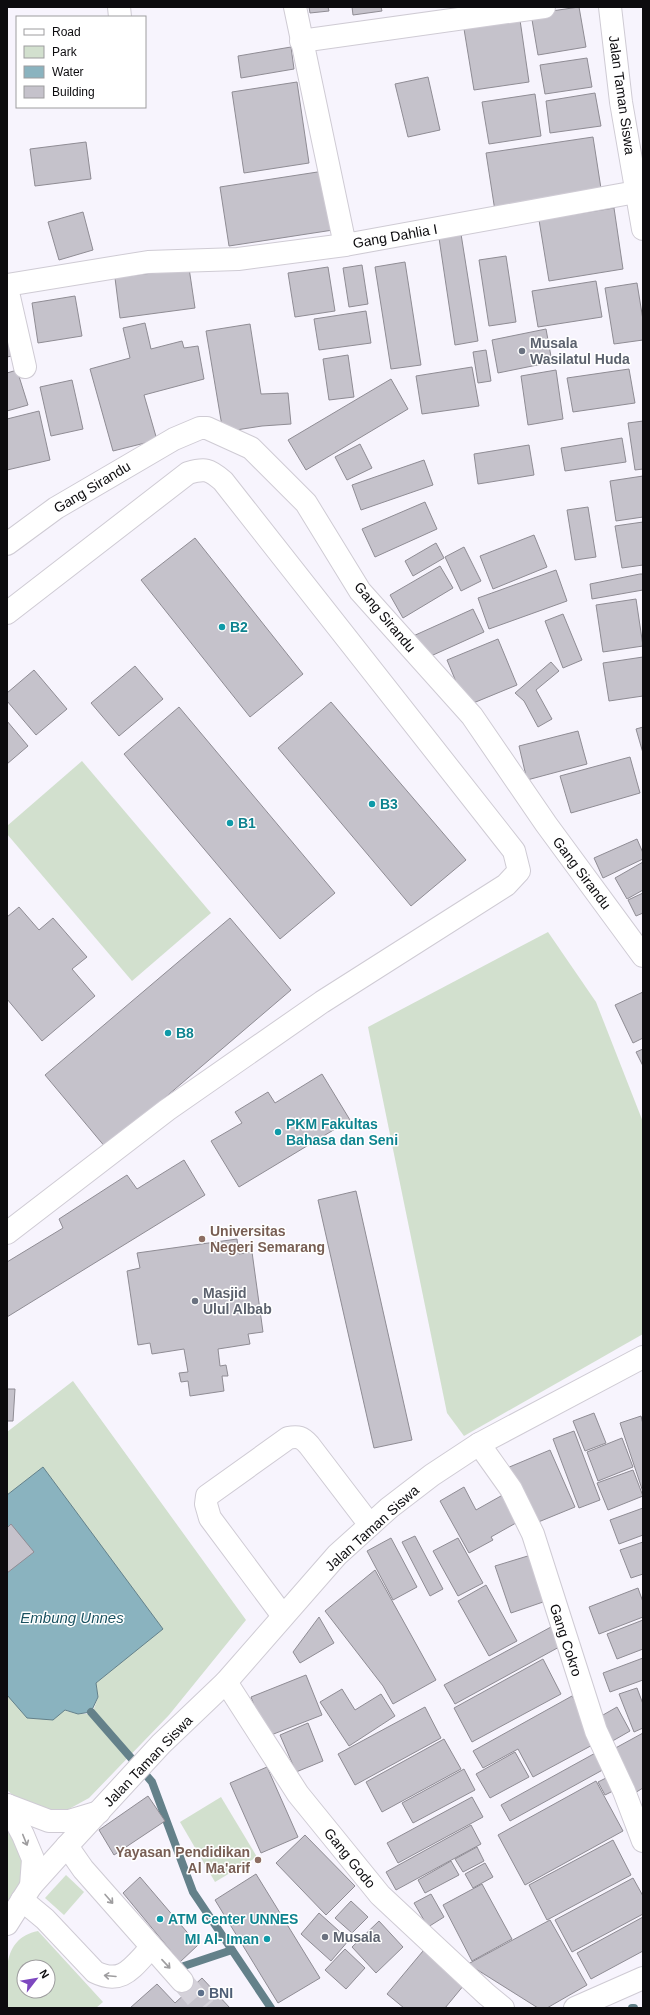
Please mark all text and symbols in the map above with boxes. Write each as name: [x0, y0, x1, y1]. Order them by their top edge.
legend: [16, 16, 146, 108]
text: Road: [52, 25, 81, 39]
street label: Jalan Taman Siswa: [606, 34, 638, 156]
text: Park: [52, 45, 78, 59]
text: Water: [52, 65, 84, 79]
text: Building: [52, 85, 95, 99]
street label: Gang Dahlia I: [351, 221, 439, 251]
place label: Musala Wasilatul Huda: [530, 335, 630, 367]
marker: Musala Wasilatul Huda: [517, 346, 527, 356]
street label: Gang Sirandu: [51, 458, 133, 516]
street label: Gang Sirandu: [351, 579, 419, 655]
place label: B2: [230, 619, 248, 635]
marker: B2: [217, 622, 227, 632]
place label: B3: [380, 796, 398, 812]
marker: B3: [367, 799, 377, 809]
place label: B1: [238, 815, 256, 831]
marker: B1: [225, 818, 235, 828]
street label: Gang Sirandu: [550, 834, 614, 912]
place label: B8: [176, 1025, 194, 1041]
marker: B8: [163, 1028, 173, 1038]
place label: PKM Fakultas Bahasa dan Seni: [286, 1116, 398, 1148]
marker: PKM Fakultas Bahasa dan Seni: [273, 1127, 283, 1137]
place label: Universitas Negeri Semarang: [210, 1223, 325, 1255]
marker: Universitas Negeri Semarang: [197, 1234, 207, 1244]
place label: Masjid Ulul Albab: [203, 1285, 272, 1317]
marker: Masjid Ulul Albab: [190, 1296, 200, 1306]
street label: Jalan Taman Siswa: [322, 1482, 422, 1574]
street label: Gang Cokro: [547, 1602, 585, 1679]
water label: Embung Unnes: [20, 1609, 124, 1626]
street label: Jalan Taman Siswa: [100, 1712, 196, 1810]
street label: Gang Godo: [321, 1825, 379, 1891]
one-way arrow: [22, 1833, 29, 1845]
place label: Yayasan Pendidikan Al Ma'arif: [115, 1844, 250, 1876]
marker: Yayasan Pendidikan Al Ma'arif: [253, 1855, 263, 1865]
one-way arrow: [104, 1893, 113, 1904]
place label: ATM Center UNNES: [168, 1911, 298, 1927]
marker: ATM Center UNNES: [155, 1914, 165, 1924]
place label: Musala: [333, 1929, 381, 1945]
place label: MI Al- Iman: [185, 1931, 259, 1947]
marker: Musala: [320, 1932, 330, 1942]
marker: MI Al- Iman: [262, 1934, 272, 1944]
north arrow: [16, 1959, 56, 1999]
one-way arrow: [162, 1959, 171, 1969]
text: N: [37, 1967, 52, 1980]
one-way arrow: [104, 1973, 117, 1980]
place label: BNI: [209, 1985, 233, 2001]
marker: BNI: [196, 1988, 206, 1998]

